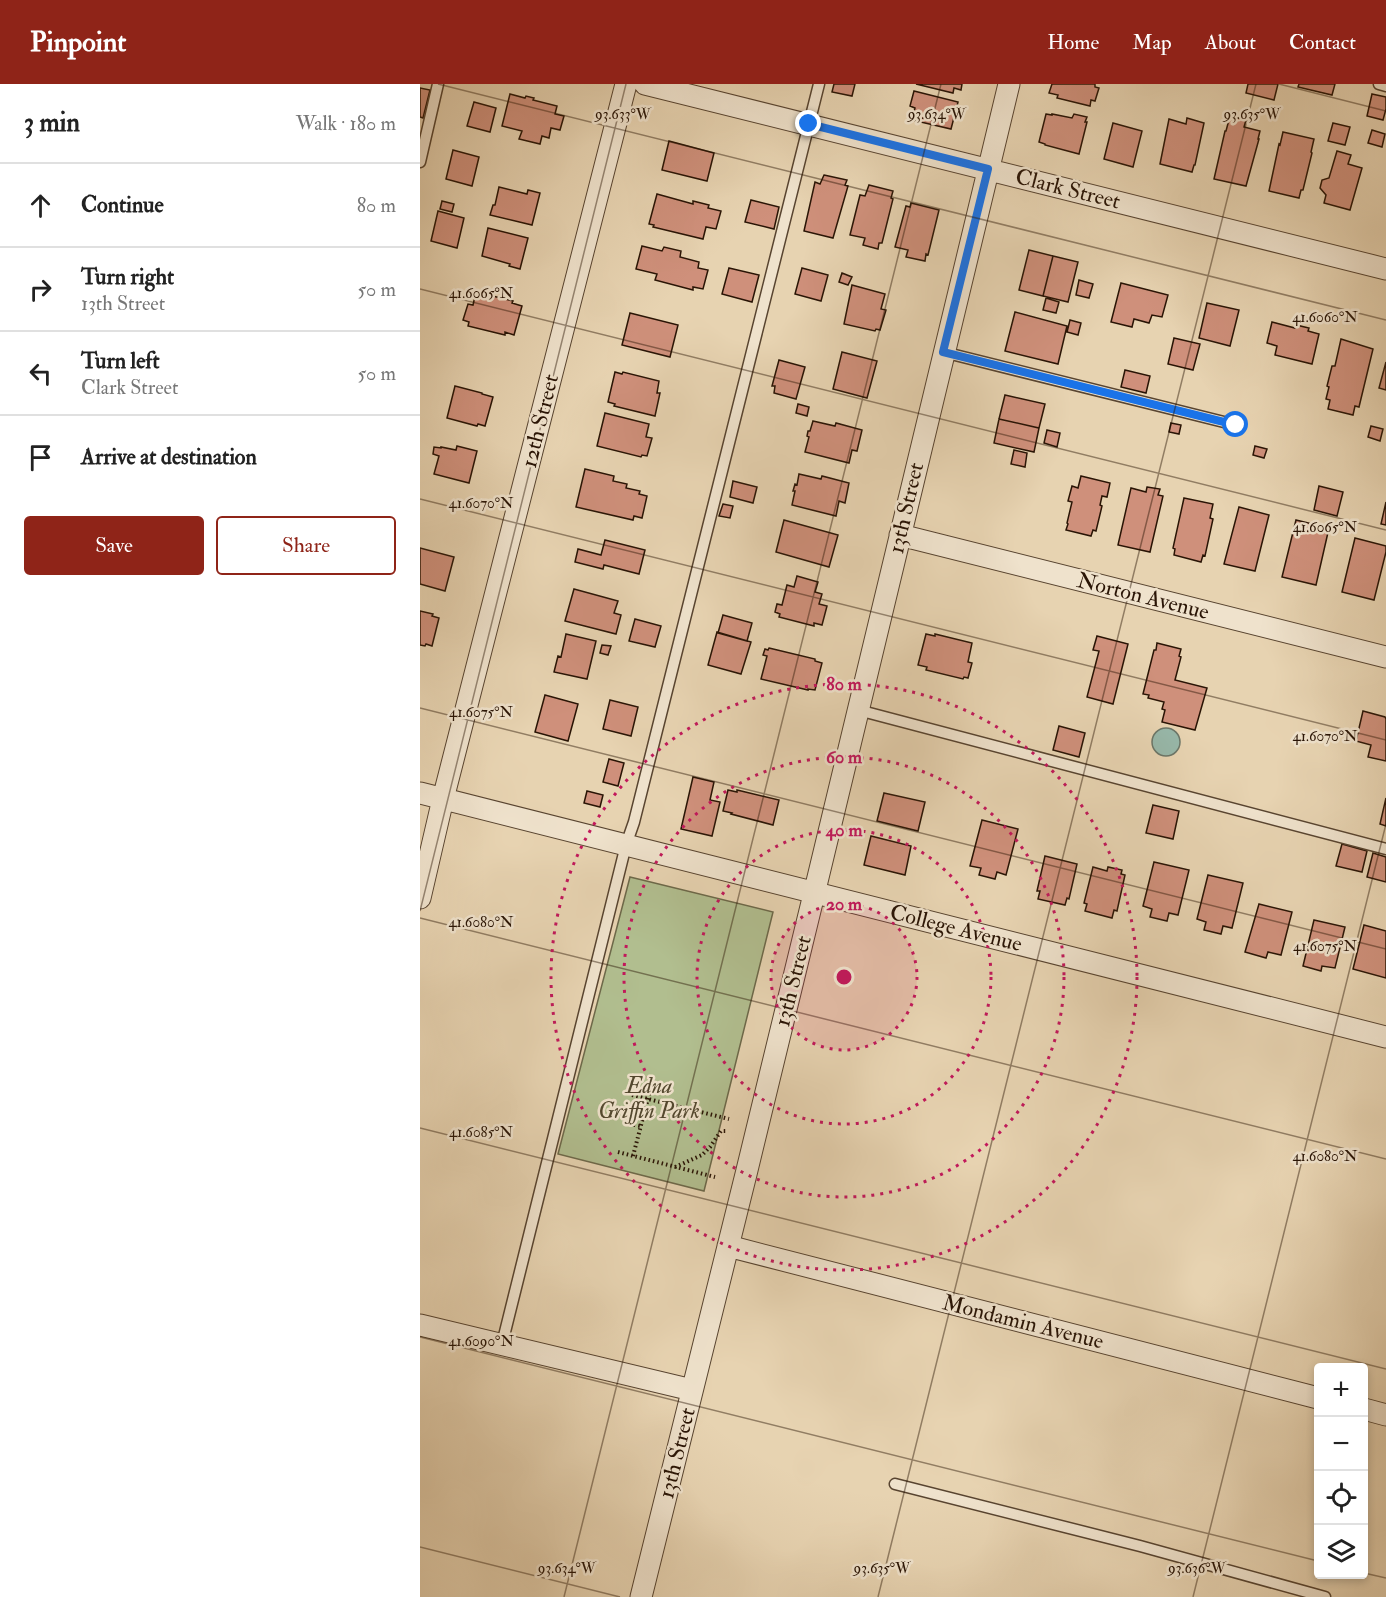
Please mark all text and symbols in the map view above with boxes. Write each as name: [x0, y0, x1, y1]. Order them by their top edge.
text: Pinpoint: [30, 25, 126, 60]
text: Home: [1047, 29, 1099, 56]
text: Map: [1132, 29, 1172, 56]
text: About: [1205, 29, 1256, 56]
text: Contact: [1289, 29, 1356, 56]
text: 93.633°W: [594, 105, 652, 124]
text: 93.634°W: [907, 105, 967, 124]
text: 93.635°W: [1223, 105, 1281, 124]
text: 3 min: [24, 107, 80, 139]
route end: [795, 110, 821, 136]
text: Walk · 180 m: [296, 111, 396, 136]
street label: Clark Street: [1013, 162, 1123, 216]
icon: ahead: [24, 189, 57, 222]
text: Continue: [81, 191, 164, 219]
text: 80 m: [357, 193, 396, 218]
text: Turn right: [81, 263, 174, 291]
icon: right: [24, 273, 57, 306]
text: 50 m: [357, 277, 396, 302]
text: 41.6065°N: [449, 284, 514, 303]
text: 13th Street: [81, 291, 165, 316]
text: 41.6060°N: [1292, 308, 1358, 327]
text: Turn left: [81, 347, 160, 375]
icon: left: [24, 357, 57, 390]
text: 50 m: [357, 361, 396, 386]
street label: 12th Street: [515, 371, 565, 471]
text: Clark Street: [81, 375, 178, 400]
route start: [1222, 411, 1248, 437]
icon: arrive: [24, 441, 57, 474]
text: Arrive at destination: [81, 443, 257, 471]
street label: 13th Street: [882, 460, 930, 556]
text: 41.6070°N: [449, 494, 514, 513]
button: Save: [24, 516, 204, 575]
button: Share: [216, 516, 396, 575]
text: 41.6065°N: [1293, 518, 1358, 537]
street label: Norton Avenue: [1074, 566, 1212, 626]
text: 80 m: [826, 673, 863, 696]
text: 41.6075°N: [449, 703, 513, 722]
text: 41.6070°N: [1293, 727, 1358, 746]
text: 60 m: [826, 746, 863, 769]
text: 40 m: [825, 819, 863, 842]
text: 20 m: [826, 893, 863, 916]
street label: College Avenue: [887, 898, 1025, 958]
text: 41.6080°N: [448, 913, 514, 932]
street label: 13th Street: [768, 933, 818, 1029]
text: 41.6075°N: [1293, 937, 1357, 956]
centre of rings: [834, 967, 854, 987]
park label: Edna Griffin Park: [598, 1072, 700, 1125]
text: 41.6085°N: [449, 1123, 514, 1142]
text: 41.6080°N: [1292, 1147, 1358, 1166]
street label: Mondamin Avenue: [939, 1288, 1107, 1356]
text: 41.6090°N: [448, 1332, 514, 1351]
map controls: [1314, 1363, 1368, 1579]
button: +: [1314, 1363, 1368, 1417]
street label: 13th Street: [652, 1405, 702, 1501]
button: −: [1314, 1417, 1368, 1471]
button: locate: [1314, 1471, 1368, 1525]
button: layers: [1314, 1525, 1368, 1579]
text: 93.634°W: [537, 1559, 597, 1578]
text: 93.635°W: [853, 1559, 911, 1578]
text: 93.636°W: [1167, 1559, 1227, 1578]

